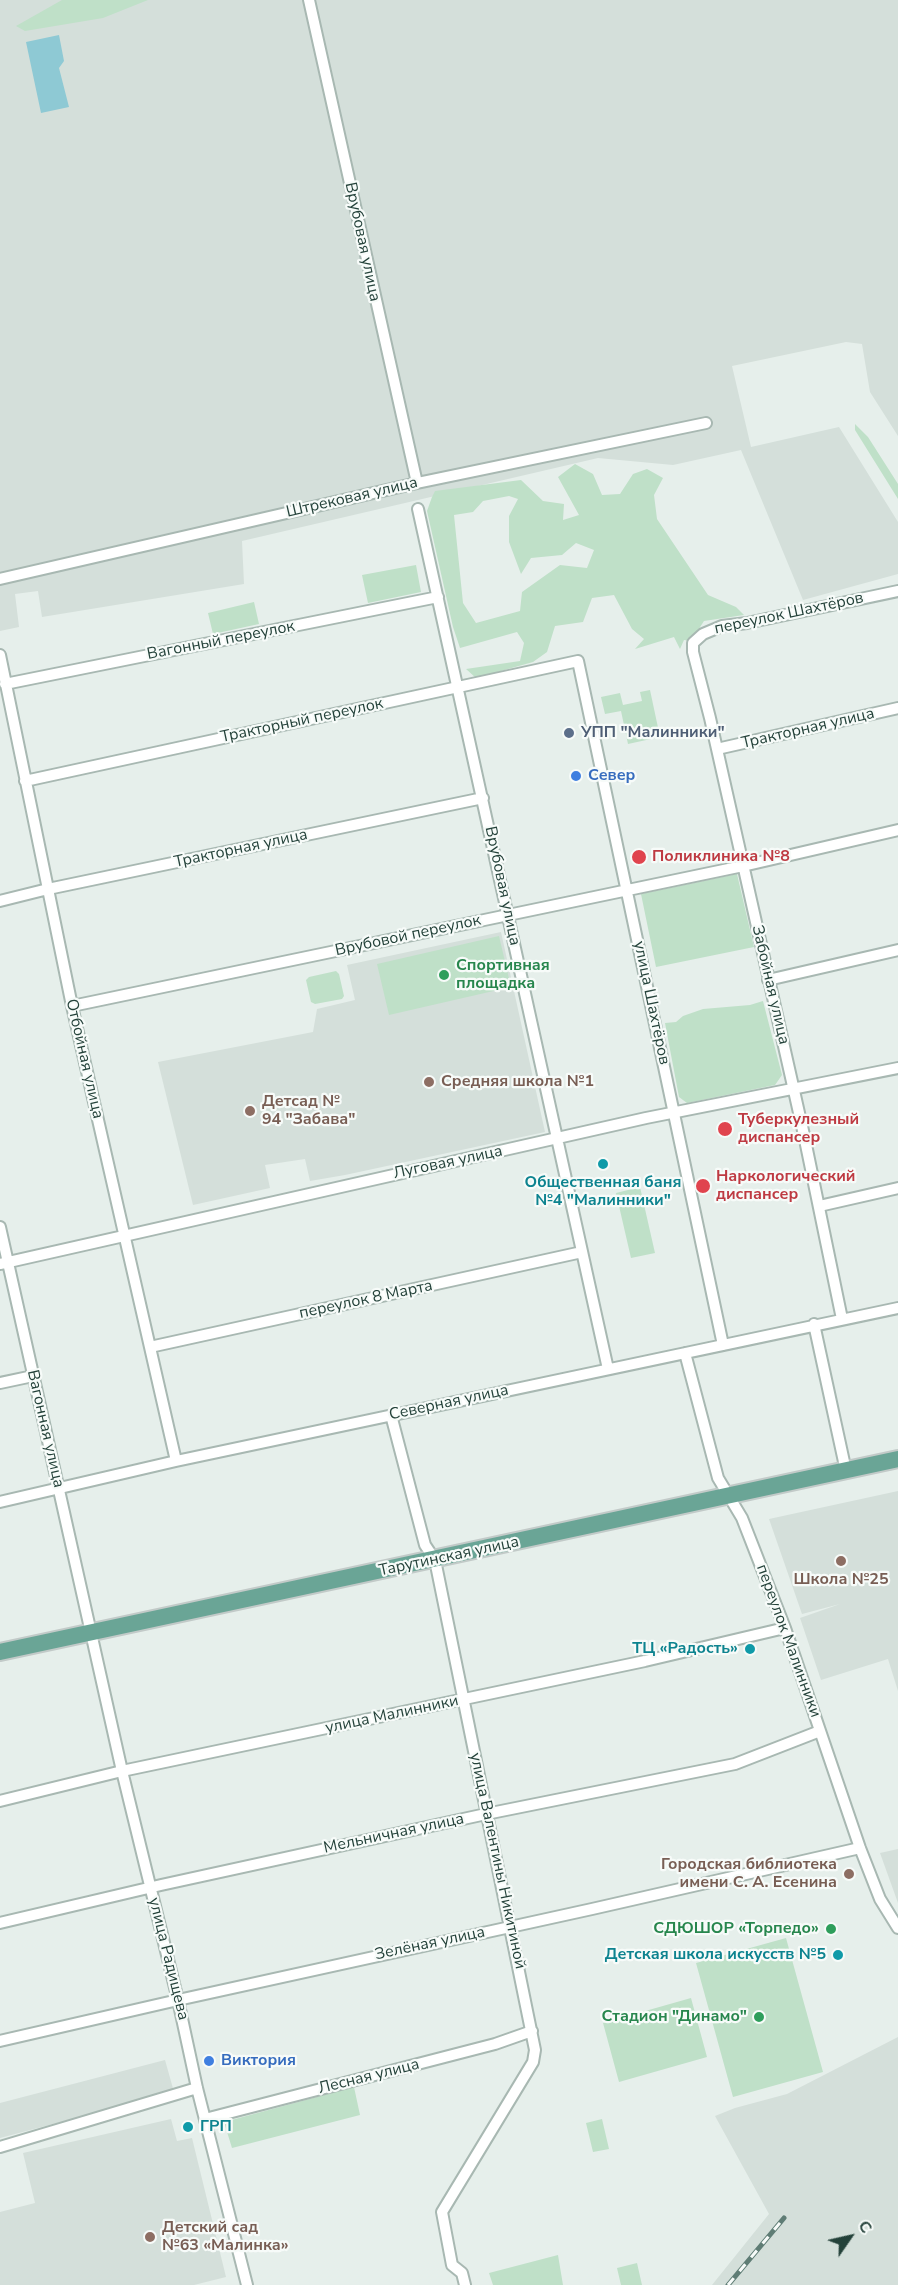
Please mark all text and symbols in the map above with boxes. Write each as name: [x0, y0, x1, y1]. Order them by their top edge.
street label: Врубовая улица: [340, 181, 384, 303]
street label: Штрековая улица: [284, 474, 420, 522]
street label: переулок Шахтёров: [713, 589, 865, 639]
street label: Вагонный переулок: [146, 617, 296, 665]
street label: Тракторный переулок: [219, 694, 385, 748]
street label: Тракторная улица: [740, 704, 876, 754]
place label: УПП "Малинники": [581, 723, 725, 743]
marker: УПП "Малинники": [562, 726, 576, 740]
place label: Север: [588, 766, 635, 786]
marker: Север: [569, 769, 583, 783]
street label: Тракторная улица: [173, 825, 309, 873]
street label: Врубовая улица: [480, 825, 524, 947]
place label: Поликлиника №8: [652, 847, 790, 867]
marker: Поликлиника №8: [630, 848, 648, 866]
street label: Врубовой переулок: [333, 911, 483, 961]
street label: Забойная улица: [747, 924, 793, 1046]
street label: улица Шахтёров: [629, 939, 673, 1067]
place label: Спортивная площадка: [456, 956, 550, 994]
marker: Спортивная площадка: [437, 968, 451, 982]
street label: Отбойная улица: [61, 997, 107, 1121]
place label: Средняя школа №1: [441, 1072, 594, 1092]
marker: Средняя школа №1: [422, 1075, 436, 1089]
place label: Детсад № 94 "Забава": [262, 1092, 355, 1130]
marker: Детсад № 94 "Забава": [243, 1104, 257, 1118]
place label: Туберкулезный диспансер: [738, 1110, 859, 1148]
marker: Туберкулезный диспансер: [716, 1120, 734, 1138]
street label: Луговая улица: [392, 1142, 504, 1184]
marker: Общественная баня №4 "Малинники": [596, 1157, 610, 1171]
place label: Наркологический диспансер: [716, 1167, 855, 1205]
place label: Общественная баня №4 "Малинники": [525, 1173, 681, 1211]
marker: Наркологический диспансер: [694, 1177, 712, 1195]
street label: переулок 8 Марта: [298, 1276, 434, 1324]
street label: Вагонная улица: [22, 1368, 68, 1490]
street label: Северная улица: [388, 1381, 510, 1425]
street label: Тарутинская улица: [377, 1533, 521, 1581]
marker: Школа №25: [834, 1554, 848, 1568]
street label: переулок Малинники: [751, 1562, 825, 1720]
place label: Школа №25: [793, 1570, 889, 1590]
place label: ТЦ «Радость»: [632, 1639, 738, 1659]
marker: ТЦ «Радость»: [743, 1642, 757, 1656]
street label: улица Малинники: [324, 1692, 460, 1738]
street label: улица Валентины Никитиной: [465, 1751, 529, 1971]
street label: Мельничная улица: [322, 1810, 466, 1858]
place label: Городская библиотека имени С. А. Есенина: [661, 1855, 837, 1893]
marker: Городская библиотека имени С. А. Есенина: [842, 1867, 856, 1881]
street label: улица Радищева: [144, 1896, 192, 2022]
place label: СДЮШОР «Торпедо»: [653, 1919, 819, 1939]
marker: СДЮШОР «Торпедо»: [824, 1922, 838, 1936]
street label: Зелёная улица: [373, 1923, 487, 1965]
place label: Детская школа искусств №5: [605, 1945, 826, 1965]
marker: Детская школа искусств №5: [831, 1948, 845, 1962]
place label: Стадион "Динамо": [601, 2007, 747, 2027]
marker: Стадион "Динамо": [752, 2010, 766, 2024]
place label: Виктория: [221, 2051, 296, 2071]
marker: Виктория: [202, 2054, 216, 2068]
street label: Лесная улица: [316, 2055, 422, 2099]
place label: ГРП: [200, 2117, 232, 2137]
marker: ГРП: [181, 2120, 195, 2134]
north arrow: [820, 2207, 880, 2267]
text: С: [853, 2216, 877, 2238]
place label: Детский сад №63 «Малинка»: [162, 2218, 289, 2256]
marker: Детский сад №63 «Малинка»: [143, 2230, 157, 2244]

